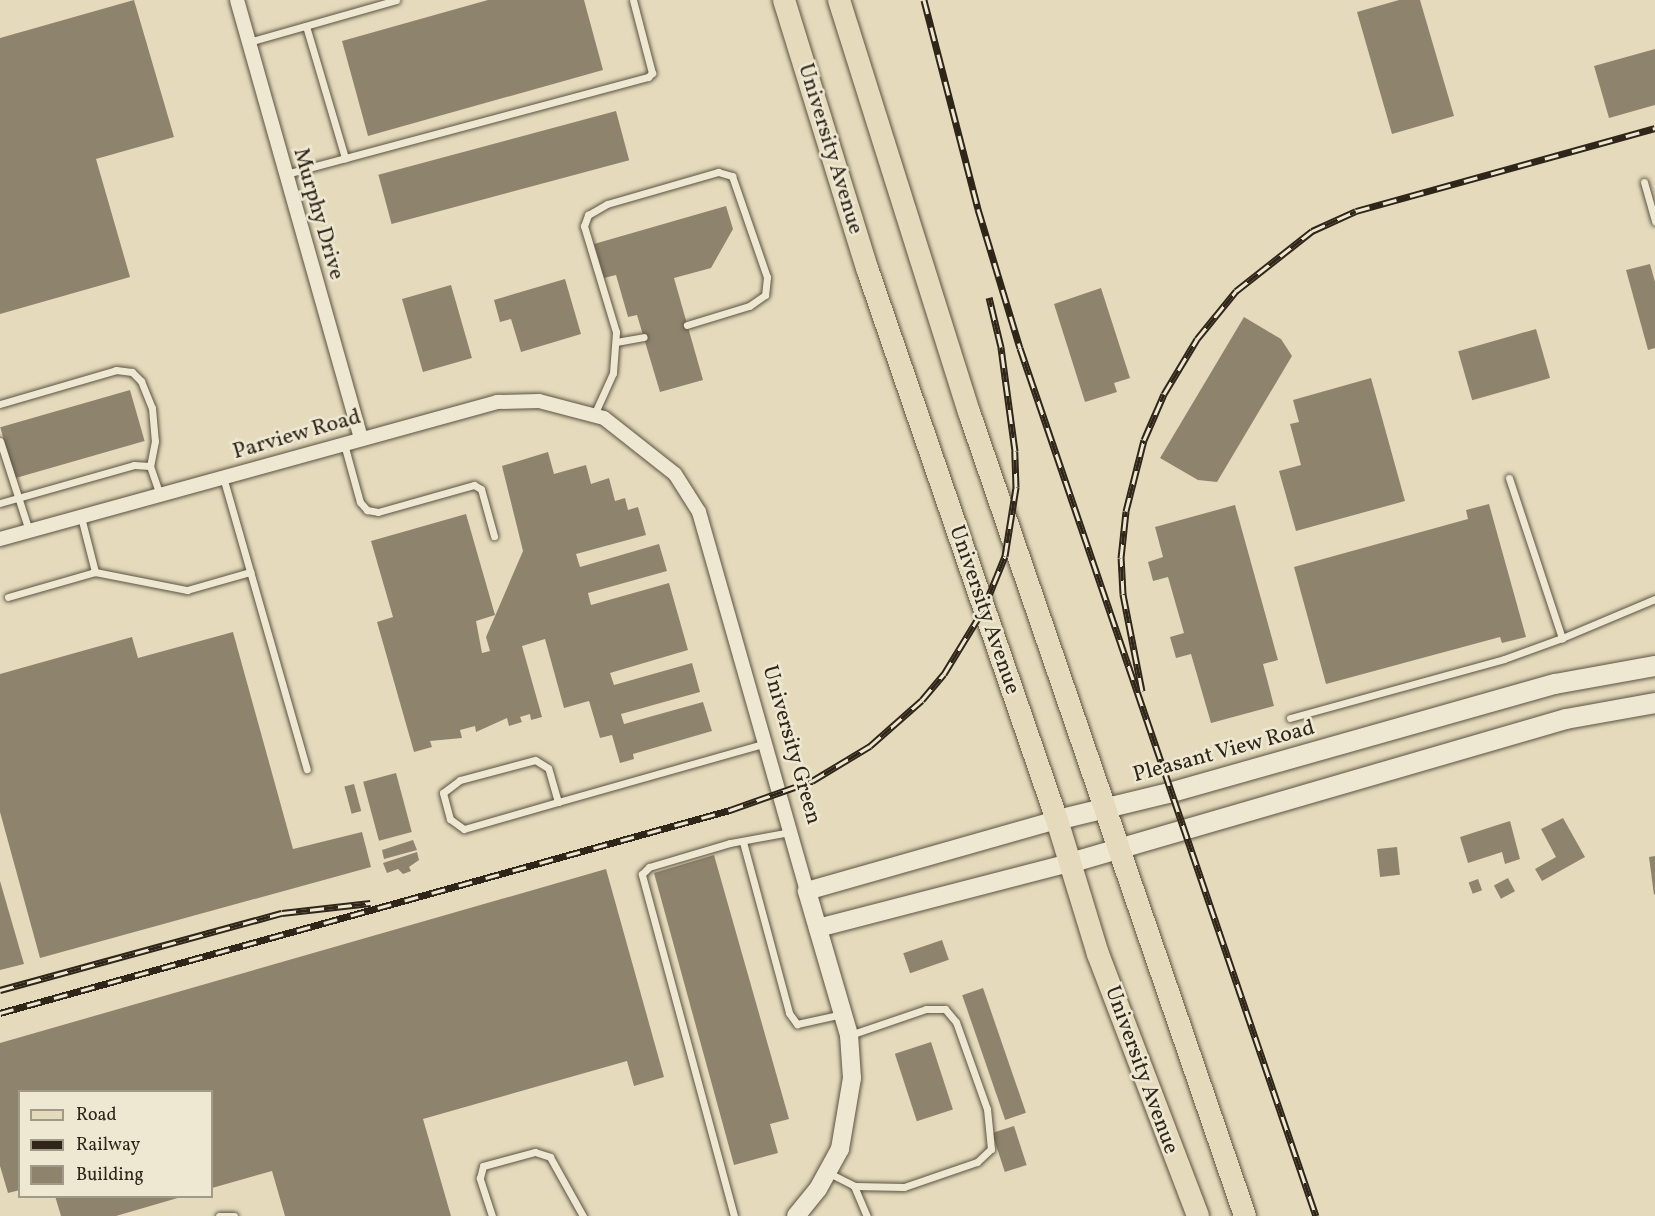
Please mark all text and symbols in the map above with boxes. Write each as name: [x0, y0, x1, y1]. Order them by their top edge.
street label: University Avenue: [791, 60, 869, 238]
street label: Murphy Drive: [287, 145, 349, 283]
street label: Parview Road: [230, 404, 364, 466]
street label: University Avenue: [943, 522, 1025, 698]
street label: University Green: [756, 662, 826, 828]
street label: Pleasant View Road: [1130, 715, 1318, 789]
street label: University Avenue: [1098, 982, 1184, 1158]
legend: [18, 1090, 213, 1198]
text: Road: [76, 1103, 117, 1128]
text: Railway: [76, 1133, 140, 1158]
text: Building: [76, 1163, 144, 1188]

